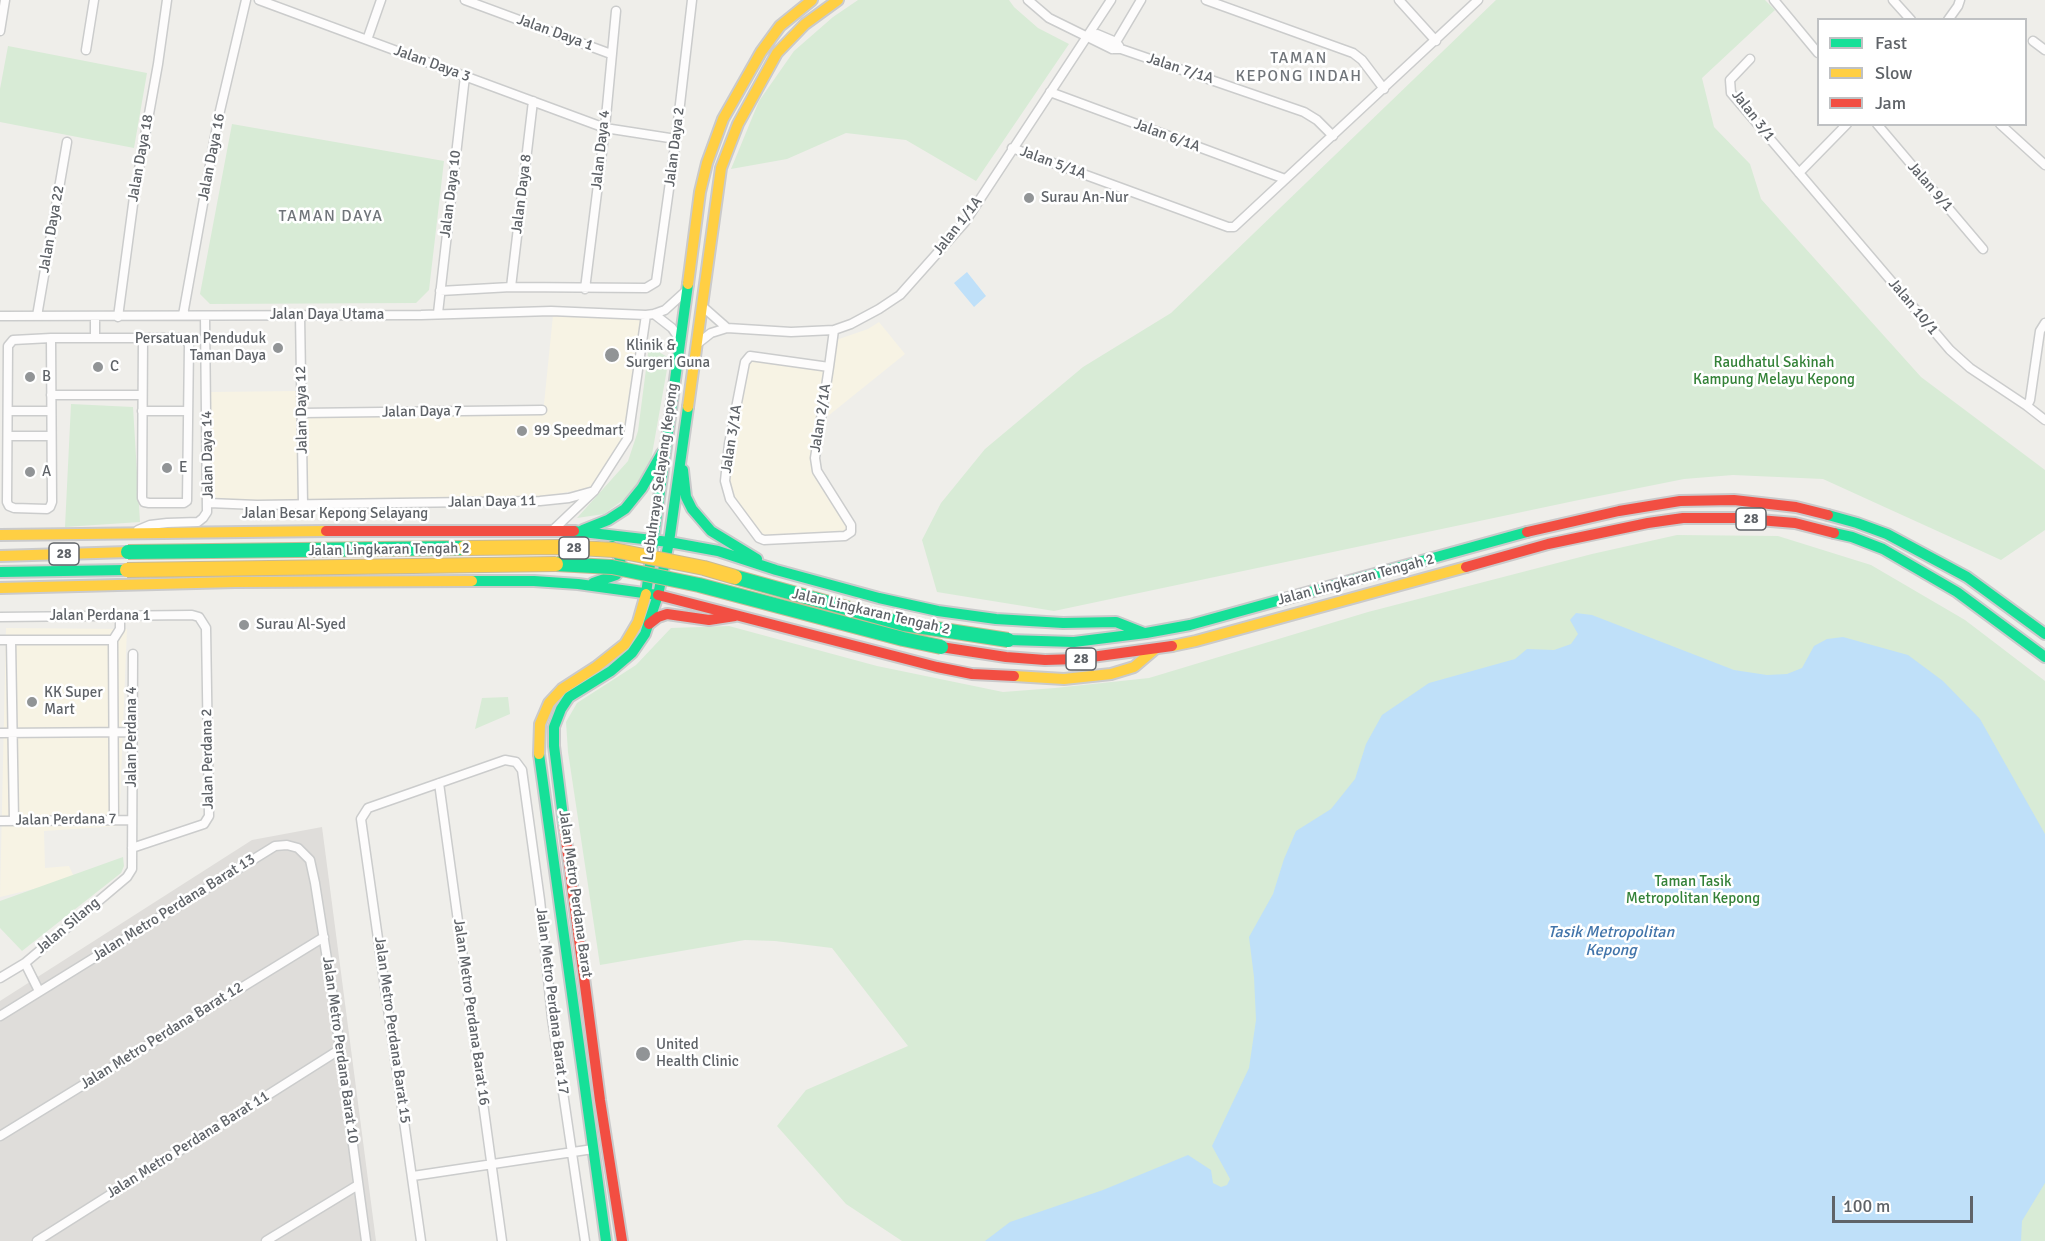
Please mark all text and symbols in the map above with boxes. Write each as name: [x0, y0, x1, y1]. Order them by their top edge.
street label: Jalan Daya 1: [514, 11, 596, 55]
legend: [1817, 18, 2027, 126]
text: Fast: [1875, 32, 1907, 54]
street label: Jalan Daya 3: [391, 42, 473, 86]
district label: TAMAN KEPONG INDAH: [1235, 49, 1363, 87]
street label: Jalan 7/1A: [1144, 50, 1216, 88]
text: Slow: [1875, 62, 1912, 84]
street label: Jalan 3/1: [1727, 87, 1779, 145]
text: Jam: [1875, 92, 1906, 114]
street label: Jalan Daya 2: [661, 106, 689, 188]
street label: Jalan Daya 4: [588, 109, 614, 191]
street label: Jalan Daya 16: [195, 112, 229, 202]
street label: Jalan Daya 18: [124, 113, 158, 203]
street label: Jalan 6/1A: [1131, 116, 1203, 156]
street label: Jalan 5/1A: [1017, 143, 1089, 183]
street label: Jalan Daya 10: [437, 149, 465, 239]
street label: Jalan Daya 8: [508, 153, 536, 235]
street label: Jalan 9/1: [1904, 158, 1956, 216]
street label: Jalan Daya 22: [35, 184, 69, 274]
place label: Surau An-Nur: [1041, 189, 1129, 207]
marker: Surau An-Nur: [1022, 191, 1036, 205]
street label: Jalan 1/1A: [930, 193, 986, 259]
district label: TAMAN DAYA: [279, 207, 383, 227]
street label: Jalan 10/1: [1884, 275, 1942, 339]
street label: Jalan Daya Utama: [270, 306, 384, 324]
place label: Persatuan Penduduk Taman Daya: [135, 330, 266, 365]
place label: Klinik & Surgeri Guna: [626, 337, 710, 372]
marker: Persatuan Penduduk Taman Daya: [271, 341, 285, 355]
marker: Klinik & Surgeri Guna: [603, 346, 621, 364]
park label: Raudhatul Sakinah Kampung Melayu Kepong: [1693, 354, 1855, 389]
place label: C: [110, 358, 119, 376]
marker: C: [91, 360, 105, 374]
street label: Jalan Daya 12: [292, 366, 312, 454]
place label: B: [42, 368, 51, 386]
marker: B: [23, 370, 37, 384]
street label: Lebuhraya Selayang Kepong: [640, 382, 682, 562]
street label: Jalan 2/1A: [807, 382, 835, 454]
street label: Jalan Daya 7: [382, 402, 462, 422]
street label: Jalan 3/1A: [718, 403, 746, 475]
street label: Jalan Daya 14: [198, 411, 218, 499]
place label: 99 Speedmart: [534, 422, 623, 440]
marker: 99 Speedmart: [515, 424, 529, 438]
place label: E: [179, 459, 187, 477]
marker: E: [160, 461, 174, 475]
place label: A: [42, 463, 51, 481]
marker: A: [23, 465, 37, 479]
street label: Jalan Daya 11: [448, 492, 536, 512]
street label: Jalan Besar Kepong Selayang: [242, 505, 428, 523]
road number: 28: [1736, 508, 1766, 530]
road number: 28: [559, 537, 589, 559]
street label: Jalan Lingkaran Tengah 2: [308, 540, 470, 560]
road number: 28: [49, 543, 79, 565]
street label: Jalan Lingkaran Tengah 2: [1276, 550, 1436, 610]
street label: Jalan Lingkaran Tengah 2: [790, 585, 952, 639]
street label: Jalan Perdana 1: [49, 607, 151, 625]
place label: Surau Al-Syed: [256, 616, 346, 634]
marker: Surau Al-Syed: [237, 618, 251, 632]
road number: 28: [1066, 648, 1096, 670]
place label: KK Super Mart: [44, 684, 103, 719]
street label: Jalan Perdana 4: [123, 686, 141, 788]
marker: KK Super Mart: [25, 695, 39, 709]
street label: Jalan Perdana 2: [198, 708, 218, 810]
street label: Jalan Metro Perdana Barat: [554, 809, 596, 979]
street label: Jalan Perdana 7: [15, 810, 117, 830]
street label: Jalan Metro Perdana Barat 13: [89, 850, 259, 966]
park label: Taman Tasik Metropolitan Kepong: [1626, 873, 1760, 908]
street label: Jalan Silang: [32, 894, 104, 958]
street label: Jalan Metro Perdana Barat 17: [532, 906, 572, 1096]
street label: Jalan Metro Perdana Barat 16: [449, 917, 493, 1107]
water label: Tasik Metropolitan Kepong: [1548, 923, 1674, 961]
street label: Jalan Metro Perdana Barat 15: [370, 935, 414, 1125]
street label: Jalan Metro Perdana Barat 10: [318, 955, 362, 1145]
street label: Jalan Metro Perdana Barat 12: [77, 978, 247, 1094]
place label: United Health Clinic: [656, 1036, 739, 1071]
marker: United Health Clinic: [634, 1045, 652, 1063]
street label: Jalan Metro Perdana Barat 11: [103, 1087, 273, 1203]
scale bar: [1835, 1184, 1976, 1222]
text: 100 m: [1843, 1195, 1890, 1217]

